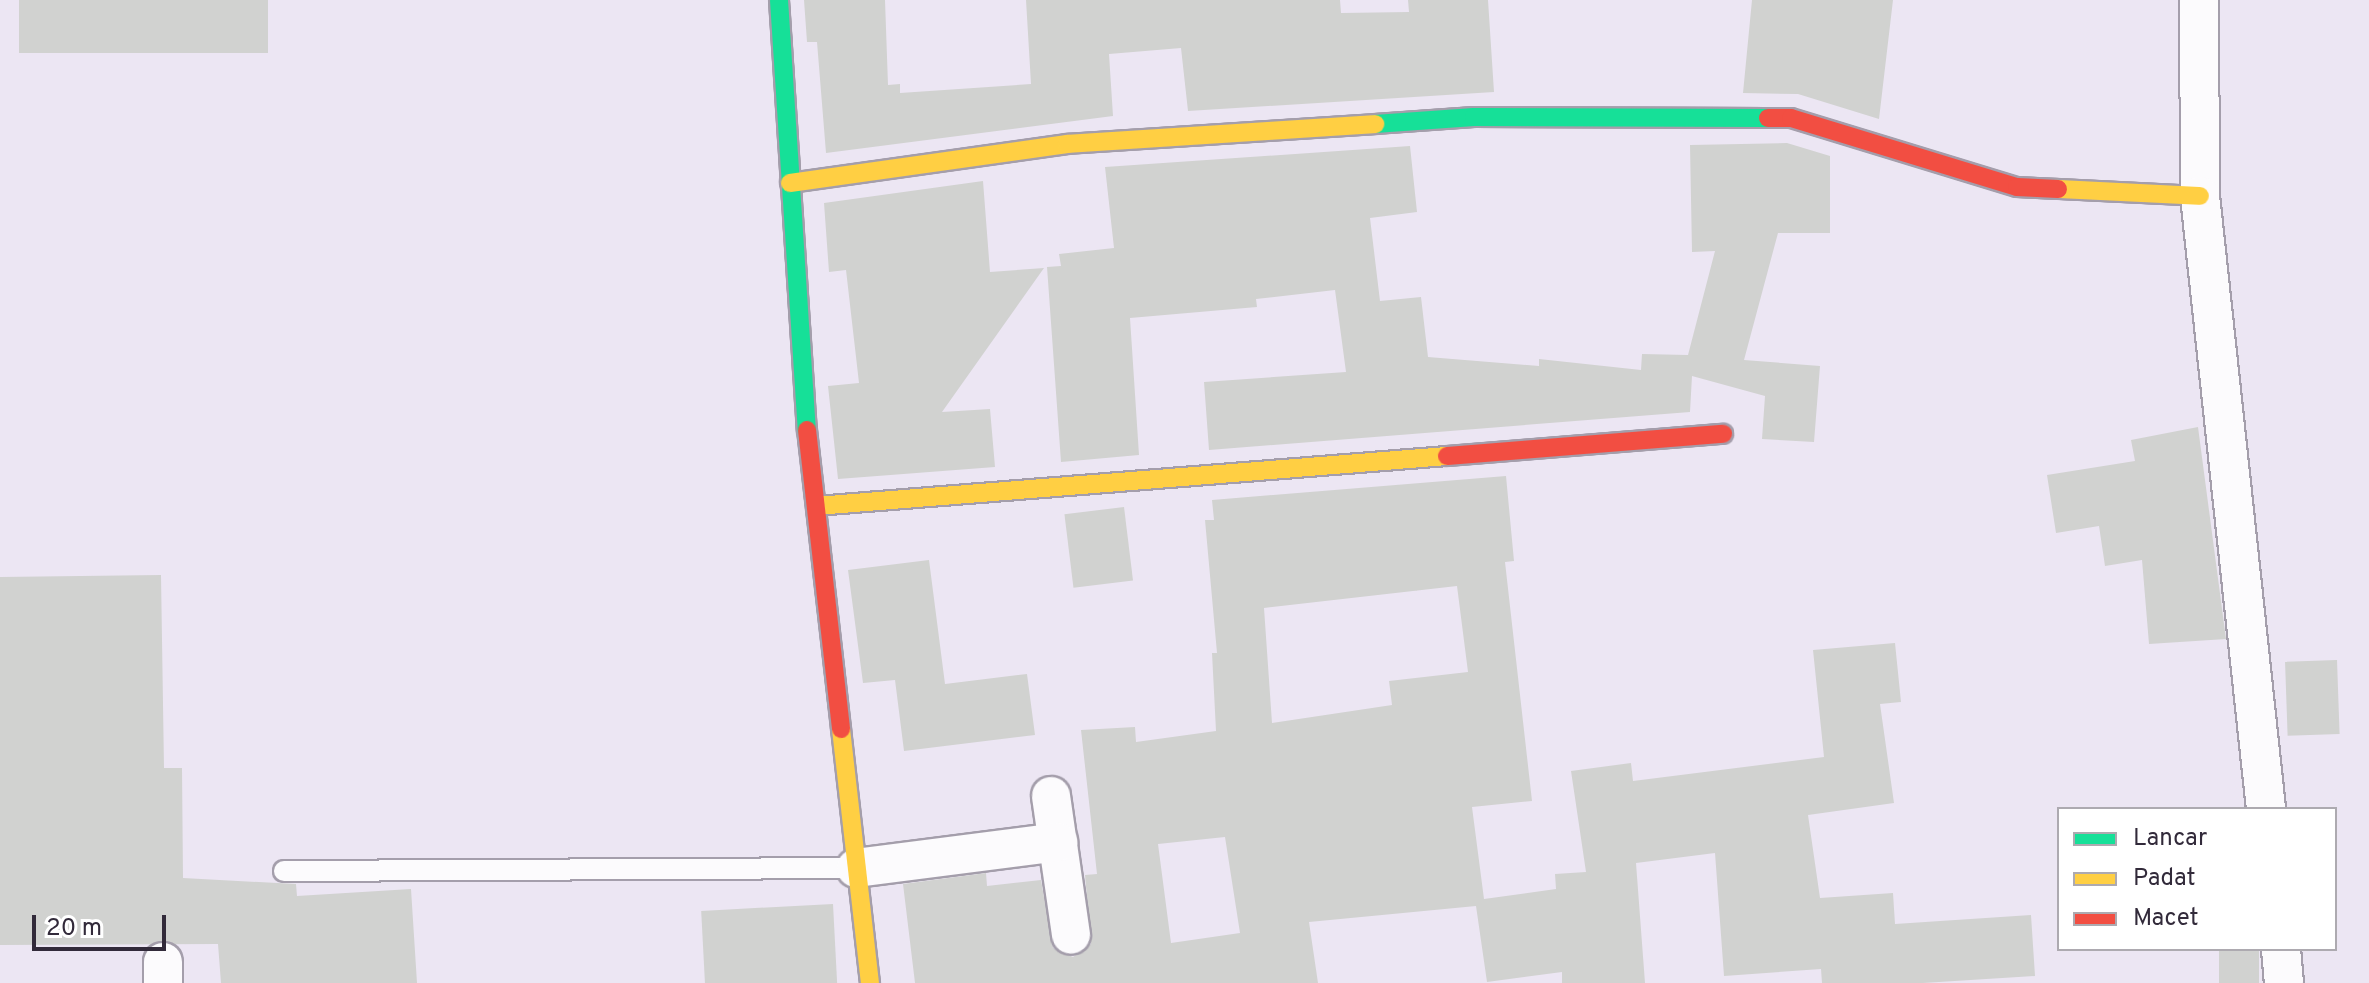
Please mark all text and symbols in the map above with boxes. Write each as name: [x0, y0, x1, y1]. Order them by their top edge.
legend: [2057, 807, 2337, 951]
text: Lancar: [2133, 824, 2207, 854]
text: Padat: [2133, 864, 2195, 894]
scale bar: [36, 899, 170, 949]
text: Macet: [2133, 904, 2199, 934]
text: 20 m: [46, 914, 102, 944]

